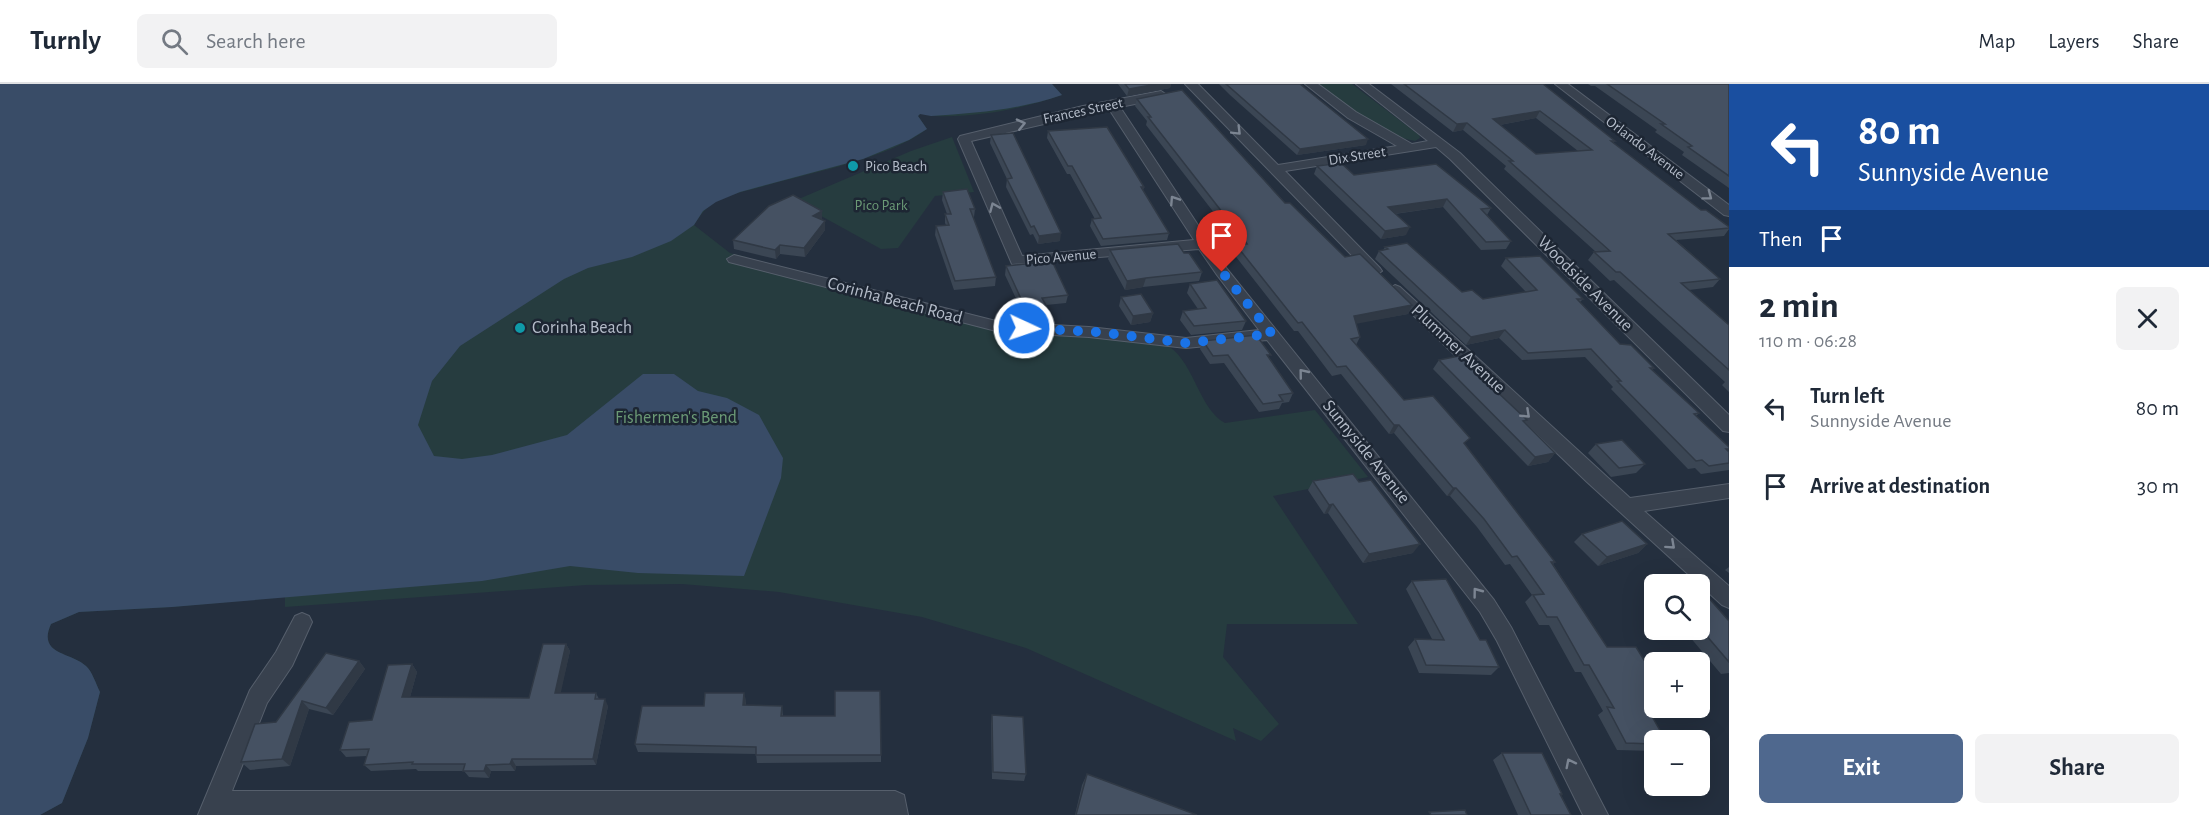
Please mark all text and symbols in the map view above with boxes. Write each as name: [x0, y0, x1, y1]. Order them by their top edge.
search box: [137, 14, 557, 68]
icon: search: [158, 25, 191, 58]
text: Turnly: [30, 27, 101, 55]
text: Search here: [206, 30, 306, 52]
text: Map: [1979, 31, 2015, 52]
text: Layers: [2048, 31, 2099, 52]
text: Share: [2132, 31, 2179, 52]
street label: Frances Street: [1042, 95, 1124, 127]
icon: left: [1759, 108, 1837, 186]
text: 80 m: [1858, 110, 1941, 152]
street label: Orlando Avenue: [1603, 114, 1687, 182]
one-way arrow: [1015, 118, 1025, 131]
one-way arrow: [1229, 123, 1240, 134]
street label: Dix Street: [1327, 144, 1387, 168]
marker: Pico Beach: [846, 159, 860, 173]
place label: Pico Beach: [865, 159, 927, 174]
text: Sunnyside Avenue: [1858, 159, 2049, 186]
one-way arrow: [1701, 189, 1712, 200]
one-way arrow: [1170, 196, 1182, 206]
park label: Pico Park: [855, 198, 908, 213]
one-way arrow: [989, 202, 1001, 213]
pin: [1196, 210, 1247, 272]
icon: arrive: [1205, 219, 1238, 252]
icon: arrive: [1815, 222, 1848, 255]
text: Then: [1759, 228, 1803, 250]
street label: Woodside Avenue: [1534, 233, 1636, 335]
street label: Pico Avenue: [1025, 246, 1097, 268]
street label: Corinha Beach Road: [826, 274, 964, 328]
button: close: [2116, 287, 2179, 350]
text: 2 min: [1759, 288, 1839, 324]
position arrow: [992, 296, 1056, 360]
street label: Plummer Avenue: [1408, 301, 1508, 397]
place label: Corinha Beach: [532, 319, 632, 337]
marker: Corinha Beach: [513, 321, 527, 335]
text: 110 m · 06:28: [1759, 331, 1857, 351]
one-way arrow: [1300, 369, 1311, 380]
text: Turn left: [1810, 385, 1884, 407]
icon: left: [1759, 392, 1792, 425]
street label: Sunnyside Avenue: [1319, 397, 1413, 507]
text: 80 m: [2136, 397, 2179, 419]
one-way arrow: [1519, 406, 1530, 417]
park label: Fishermen's Bend: [615, 409, 737, 427]
text: Sunnyside Avenue: [1810, 411, 1951, 431]
icon: arrive: [1759, 470, 1792, 503]
text: Arrive at destination: [1810, 475, 1990, 497]
text: 30 m: [2137, 475, 2179, 497]
one-way arrow: [1664, 538, 1675, 549]
map controls: [1644, 574, 1710, 796]
button: search: [1644, 574, 1710, 640]
one-way arrow: [1473, 587, 1484, 598]
button: +: [1644, 652, 1710, 718]
button: −: [1644, 730, 1710, 796]
button: Exit: [1759, 734, 1963, 803]
button: Share: [1975, 734, 2179, 803]
one-way arrow: [1565, 758, 1577, 769]

